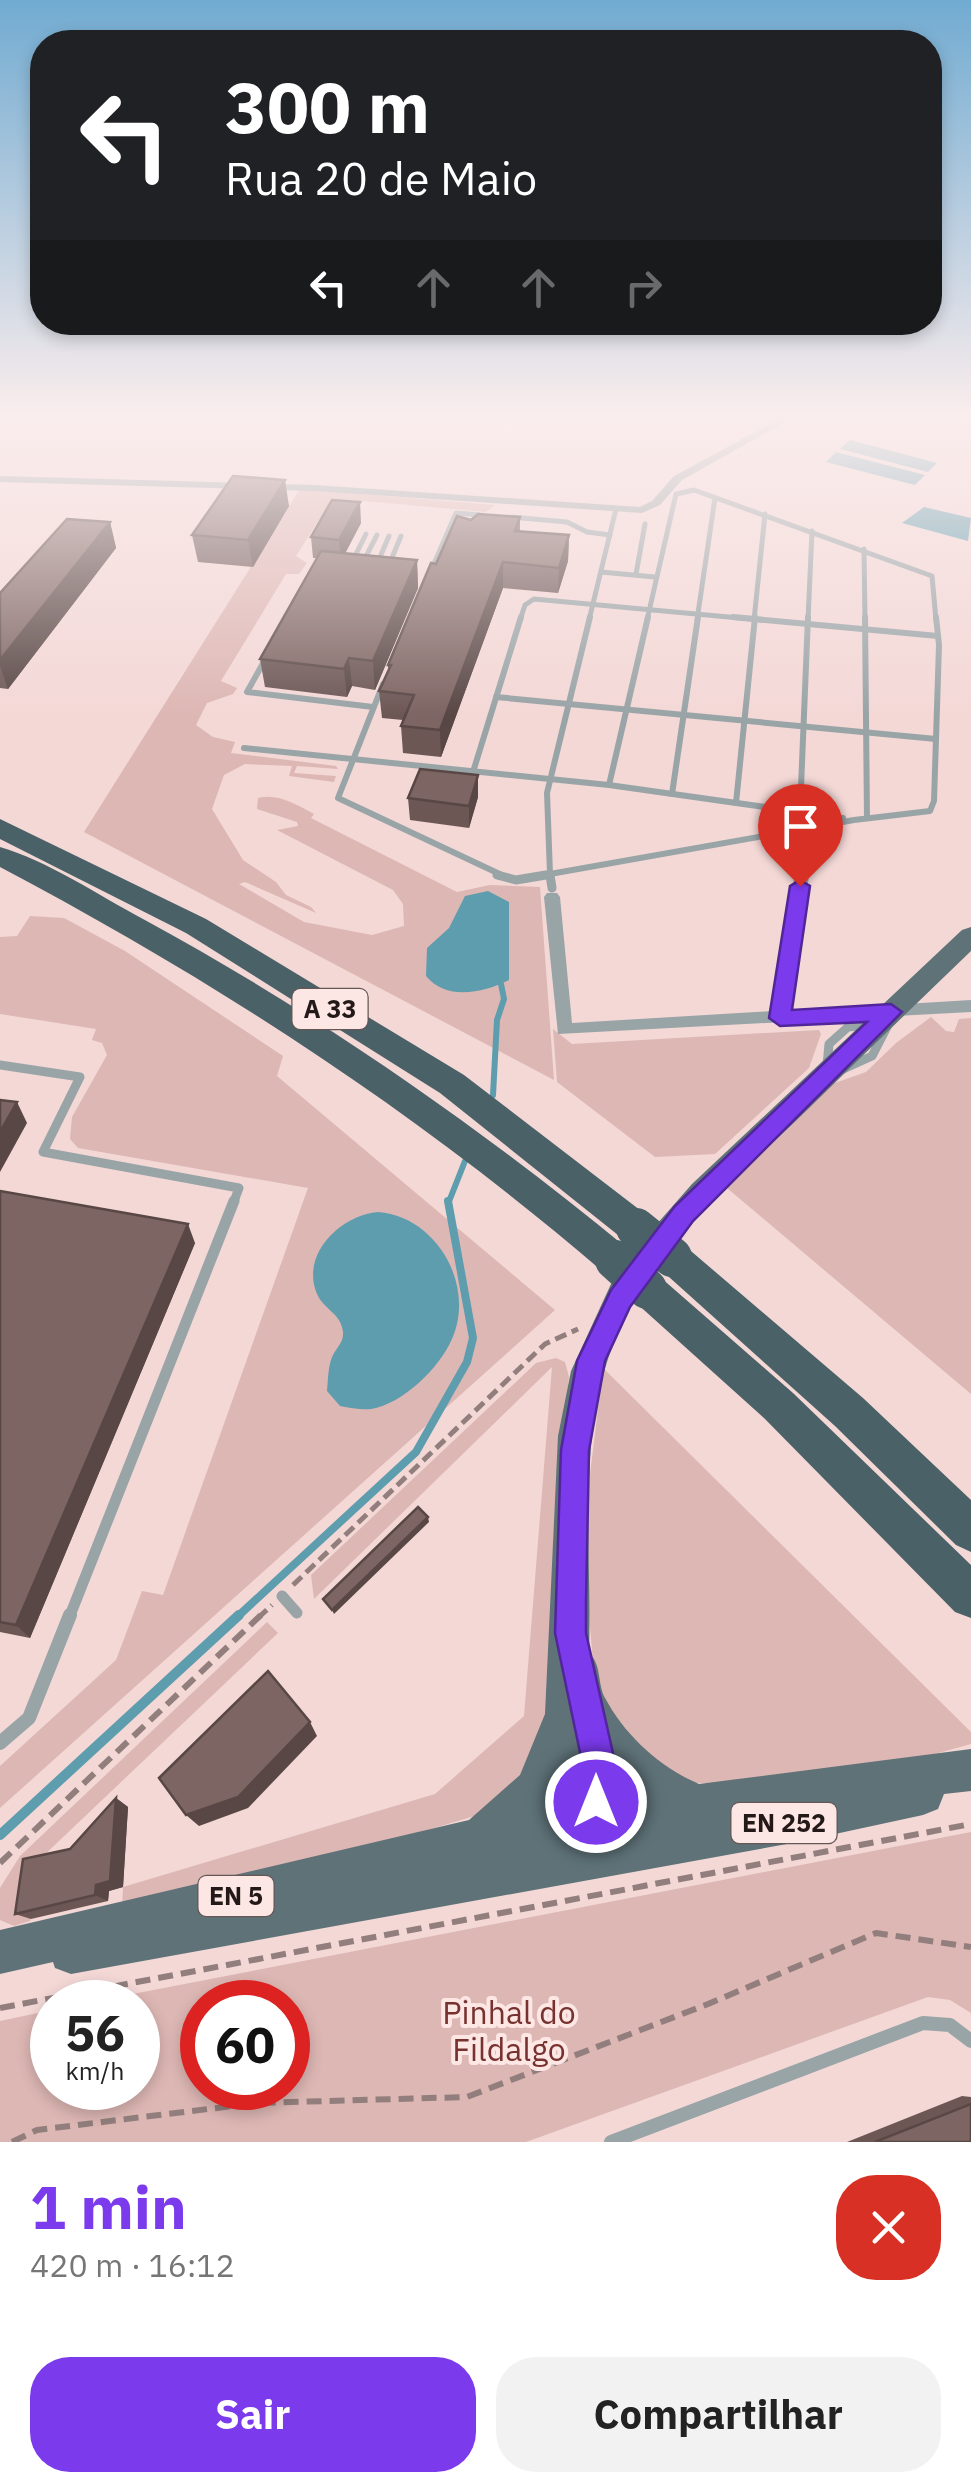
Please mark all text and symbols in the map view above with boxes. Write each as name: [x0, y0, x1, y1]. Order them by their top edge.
text: 300 m: [225, 61, 430, 152]
icon: left: [60, 70, 190, 200]
text: Rua 20 de Maio: [225, 149, 537, 207]
icon: left: [301, 260, 356, 315]
icon: ahead: [406, 260, 461, 315]
icon: ahead: [511, 260, 566, 315]
icon: right: [616, 260, 671, 315]
pin: [758, 784, 843, 887]
icon: arrive: [773, 799, 828, 854]
road number: A 33: [292, 989, 368, 1029]
position arrow: [544, 1750, 648, 1854]
road number: EN 252: [732, 1803, 836, 1843]
road number: EN 5: [198, 1876, 274, 1916]
speed limit sign: 60: [180, 1980, 310, 2110]
park label: Pinhal do Fildalgo: [442, 1991, 576, 2070]
text: 56: [65, 2000, 125, 2065]
text: km/h: [66, 2054, 124, 2087]
text: 1 min: [30, 2167, 187, 2246]
button: close: [836, 2175, 941, 2280]
text: 420 m · 16:12: [30, 2244, 235, 2286]
button: Sair: [30, 2357, 476, 2472]
button: Compartilhar: [496, 2357, 941, 2472]

